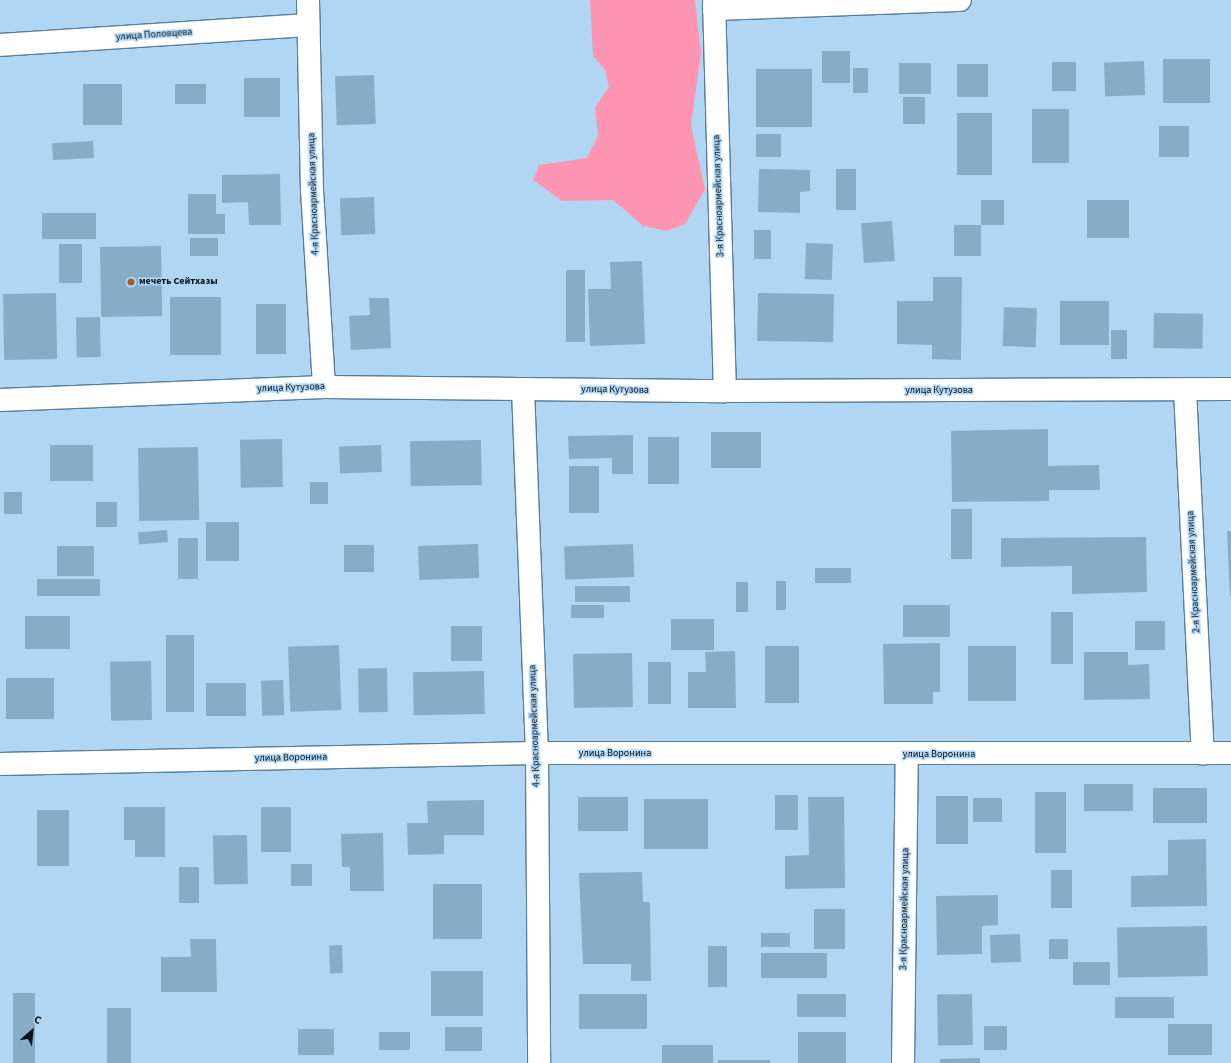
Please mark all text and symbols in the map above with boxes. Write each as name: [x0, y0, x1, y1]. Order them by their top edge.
street label: улица Половцева: [115, 26, 193, 44]
street label: 4-я Красноармейская улица: [306, 133, 322, 255]
street label: 3-я Красноармейская улица: [711, 135, 727, 257]
place label: мечеть Сейтхазы: [139, 276, 218, 288]
marker: мечеть Сейтхазы: [126, 277, 136, 287]
street label: улица Кутузова: [257, 381, 325, 395]
street label: улица Кутузова: [581, 383, 649, 397]
street label: улица Кутузова: [905, 385, 973, 397]
street label: 2-я Красноармейская улица: [1185, 511, 1203, 633]
street label: 4-я Красноармейская улица: [527, 665, 543, 787]
street label: улица Воронина: [579, 748, 651, 760]
street label: улица Воронина: [903, 749, 975, 761]
street label: улица Воронина: [255, 751, 327, 765]
street label: 3-я Красноармейская улица: [898, 848, 912, 970]
north arrow: [12, 1011, 52, 1051]
text: С: [31, 1012, 44, 1028]

